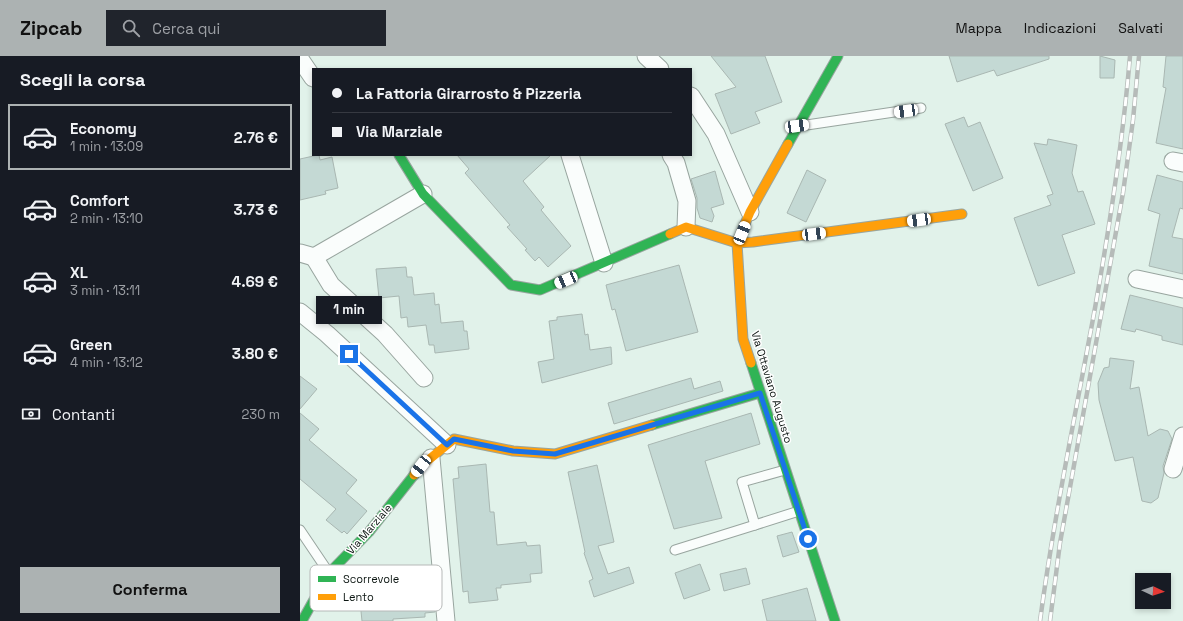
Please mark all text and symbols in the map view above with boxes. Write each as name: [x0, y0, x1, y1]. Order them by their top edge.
search box: [106, 10, 386, 46]
text: Zipcab: [20, 16, 82, 41]
icon: search: [120, 17, 142, 39]
text: Cerca qui: [152, 19, 220, 38]
text: Mappa: [956, 19, 1002, 37]
text: Indicazioni: [1024, 19, 1096, 37]
text: Salvati: [1118, 19, 1163, 37]
text: Scegli la corsa: [20, 68, 145, 91]
text: La Fattoria Girarrosto & Pizzeria: [356, 84, 581, 103]
car: [893, 103, 919, 119]
car: [784, 118, 810, 134]
icon: car: [22, 119, 58, 155]
text: Economy: [70, 119, 137, 138]
text: Via Marziale: [356, 122, 443, 141]
text: 2.76 €: [234, 128, 278, 147]
text: 1 min · 13:09: [70, 138, 143, 155]
icon: car: [22, 191, 58, 227]
text: Comfort: [70, 191, 130, 210]
text: 3.73 €: [234, 200, 278, 219]
text: 2 min · 13:10: [70, 210, 143, 227]
car: [906, 212, 932, 228]
car: [732, 220, 752, 246]
car: [801, 227, 827, 241]
icon: car: [22, 263, 58, 299]
text: XL: [70, 263, 88, 282]
car: [553, 270, 579, 290]
text: 4.69 €: [232, 272, 278, 291]
text: 3 min · 13:11: [70, 282, 140, 299]
callout: 1 min: [316, 296, 382, 324]
text: 1 min: [333, 301, 365, 318]
street label: Via Ottaviano Augusto: [748, 329, 796, 445]
icon: car: [22, 335, 58, 371]
text: Green: [70, 335, 112, 354]
text: 3.80 €: [232, 344, 278, 363]
route end: [340, 345, 358, 363]
text: 4 min · 13:12: [70, 354, 143, 371]
icon: cash: [20, 403, 42, 425]
text: Contanti: [52, 405, 115, 424]
text: 230 m: [242, 406, 280, 423]
car: [409, 453, 433, 479]
street label: Via Marziale: [343, 501, 395, 557]
route start: [799, 530, 817, 548]
legend: [310, 565, 442, 611]
button: Conferma: [20, 567, 280, 613]
text: Scorrevole: [343, 572, 399, 586]
north arrow: [1135, 573, 1171, 609]
map controls: [1135, 573, 1171, 609]
text: Lento: [343, 590, 374, 604]

